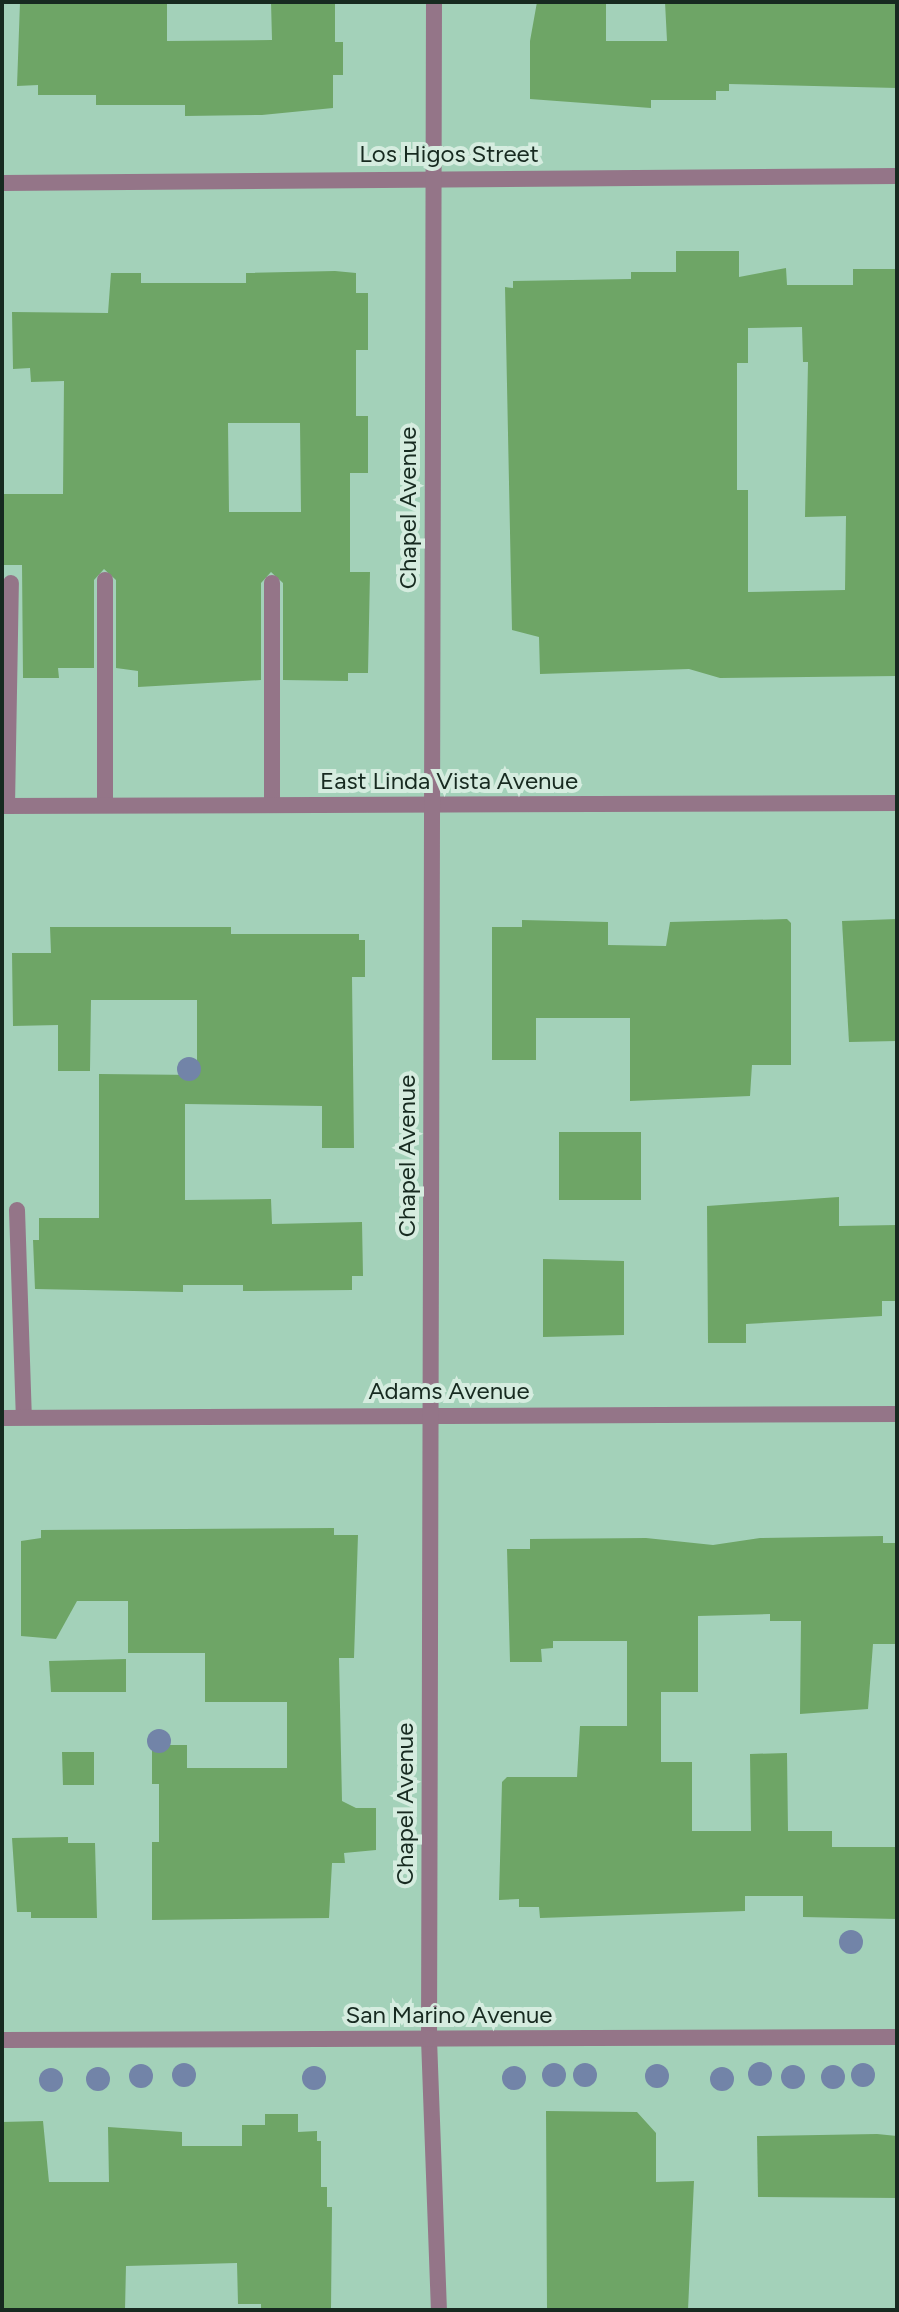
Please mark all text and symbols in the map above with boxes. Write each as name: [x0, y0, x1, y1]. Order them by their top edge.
street label: Los Higos Street: [359, 140, 539, 168]
street label: Chapel Avenue: [394, 427, 422, 589]
street label: East Linda Vista Avenue: [320, 767, 578, 795]
street label: Chapel Avenue: [393, 1075, 421, 1237]
street label: Adams Avenue: [368, 1377, 530, 1405]
street label: Chapel Avenue: [391, 1723, 419, 1885]
street label: San Marino Avenue: [346, 2001, 552, 2029]

